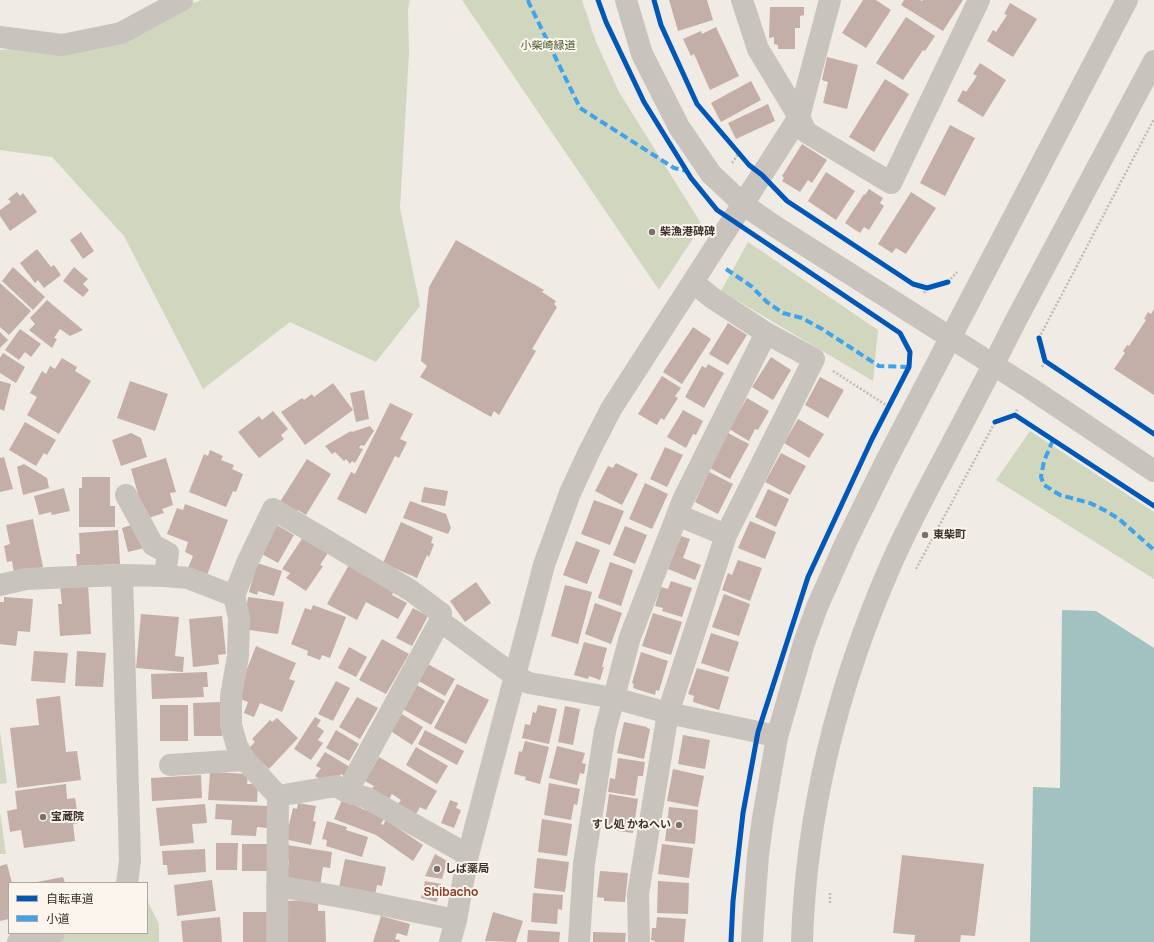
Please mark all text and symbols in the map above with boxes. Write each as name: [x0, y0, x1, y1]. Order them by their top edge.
park label: 小柴崎緑道: [521, 39, 575, 53]
place label: 柴漁港碑碑: [660, 225, 715, 239]
marker: 柴漁港碑碑: [647, 227, 657, 237]
place label: 東柴町: [933, 528, 966, 542]
marker: 東柴町: [920, 530, 930, 540]
place label: 宝蔵院: [51, 810, 84, 824]
marker: 宝蔵院: [38, 812, 48, 822]
place label: すし処 かねへい: [592, 818, 671, 832]
marker: すし処 かねへい: [674, 820, 684, 830]
place label: しば薬局: [445, 862, 489, 876]
marker: しば薬局: [432, 864, 442, 874]
legend: [8, 882, 148, 934]
district label: Shibacho: [424, 886, 478, 900]
text: 自転車道: [46, 890, 94, 907]
text: 小道: [46, 910, 70, 927]

